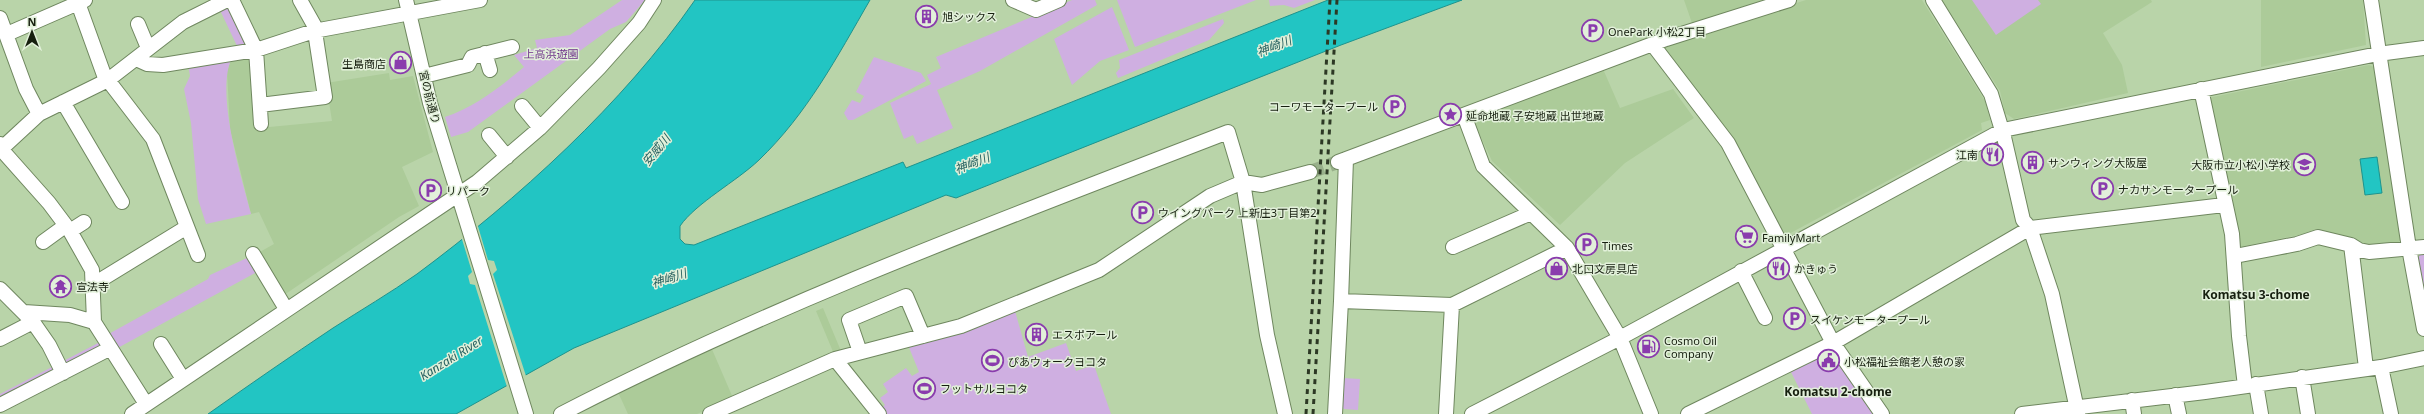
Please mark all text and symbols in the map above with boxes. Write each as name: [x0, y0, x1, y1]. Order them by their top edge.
building icon: 旭シックス: [913, 3, 939, 29]
place label: 旭シックス: [942, 9, 997, 24]
north arrow: [12, 12, 52, 52]
text: N: [28, 14, 36, 29]
parking icon: OnePark 小松2丁目: [1579, 18, 1605, 44]
place label: OnePark 小松2丁目: [1608, 24, 1706, 39]
water label: 神崎川: [1254, 31, 1296, 60]
park label: 上高浜遊園: [524, 46, 579, 61]
shop icon: 生島商店: [388, 50, 414, 76]
place label: 生島商店: [342, 56, 386, 71]
street label: 宮の前通り: [416, 69, 444, 125]
parking icon: コーワモータープール: [1381, 93, 1407, 119]
place label: コーワモータープール: [1269, 99, 1378, 114]
place icon: 延命地蔵 子安地蔵 出世地蔵: [1437, 102, 1463, 128]
place label: 延命地蔵 子安地蔵 出世地蔵: [1466, 108, 1604, 123]
water label: 安威川: [638, 129, 675, 169]
restaurant icon: 江南: [1980, 141, 2006, 167]
place label: 江南: [1956, 147, 1978, 162]
water label: 神崎川: [952, 148, 994, 177]
building icon: サンウィング大阪屋: [2020, 149, 2046, 175]
school or university icon: 大阪市立小松小学校: [2292, 151, 2318, 177]
place label: サンウィング大阪屋: [2048, 155, 2147, 170]
place label: 大阪市立小松小学校: [2191, 157, 2290, 172]
parking icon: ナカサンモータープール: [2090, 176, 2116, 202]
parking icon: リパーク: [417, 177, 443, 203]
place label: ナカサンモータープール: [2118, 182, 2238, 197]
place label: リパーク: [446, 183, 490, 198]
parking icon: ウイングパーク 上新庄3丁目第2: [1130, 199, 1156, 225]
place label: ウイングパーク 上新庄3丁目第2: [1158, 205, 1316, 220]
supermarket icon: FamilyMart: [1734, 224, 1760, 250]
place label: FamilyMart: [1762, 230, 1820, 245]
parking icon: Times: [1574, 232, 1600, 258]
place label: Times: [1602, 238, 1633, 253]
shop icon: 北口文房具店: [1544, 255, 1570, 281]
restaurant icon: かきゅう: [1766, 255, 1792, 281]
place label: 北口文房具店: [1572, 261, 1638, 276]
place label: かきゅう: [1794, 261, 1838, 276]
water label: 神崎川: [649, 264, 691, 292]
temple icon: 宣法寺: [47, 273, 73, 299]
place label: 宣法寺: [76, 279, 109, 294]
district label: Komatsu 3-chome: [2202, 286, 2310, 303]
parking icon: スイケンモータープール: [1782, 306, 1808, 332]
place label: スイケンモータープール: [1810, 312, 1930, 327]
building icon: エスポアール: [1023, 321, 1049, 347]
place label: エスポアール: [1052, 327, 1117, 342]
water label: Kanzaki River: [416, 331, 487, 384]
fuel station icon: Cosmo Oil Company: [1635, 333, 1661, 359]
place label: Cosmo Oil Company: [1664, 333, 1717, 361]
sports icon: ぴあウォークヨコタ: [980, 348, 1006, 374]
public building icon: 小松福祉会館老人憩の家: [1816, 348, 1842, 374]
place label: ぴあウォークヨコタ: [1008, 354, 1107, 369]
place label: 小松福祉会館老人憩の家: [1844, 354, 1965, 369]
sports icon: フットサルヨコタ: [911, 375, 937, 401]
place label: フットサルヨコタ: [940, 381, 1028, 396]
district label: Komatsu 2-chome: [1784, 383, 1892, 400]

